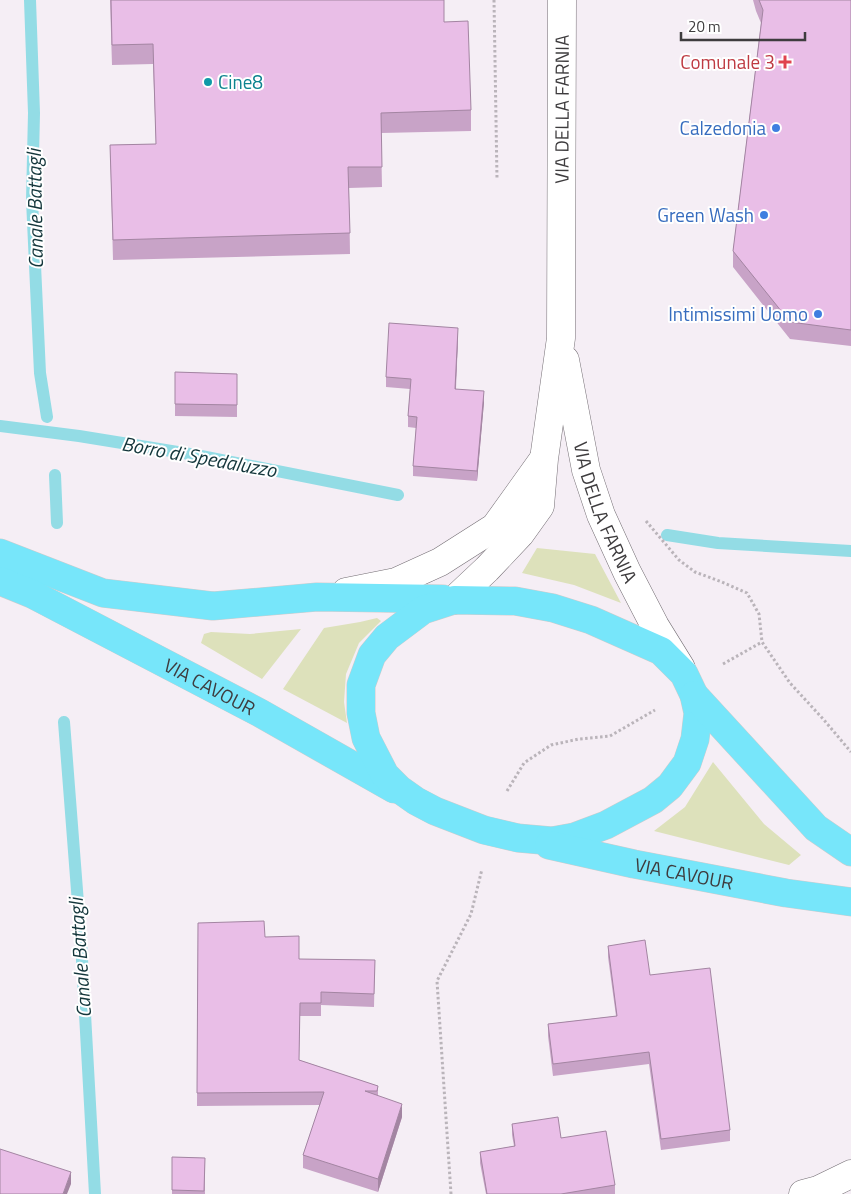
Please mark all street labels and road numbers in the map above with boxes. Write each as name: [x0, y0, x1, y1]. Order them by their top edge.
street label: VIA DELLA FARNIA: [546, 35, 576, 184]
street label: VIA DELLA FARNIA: [567, 439, 645, 588]
street label: VIA CAVOUR: [159, 650, 261, 722]
street label: VIA CAVOUR: [632, 849, 736, 897]

